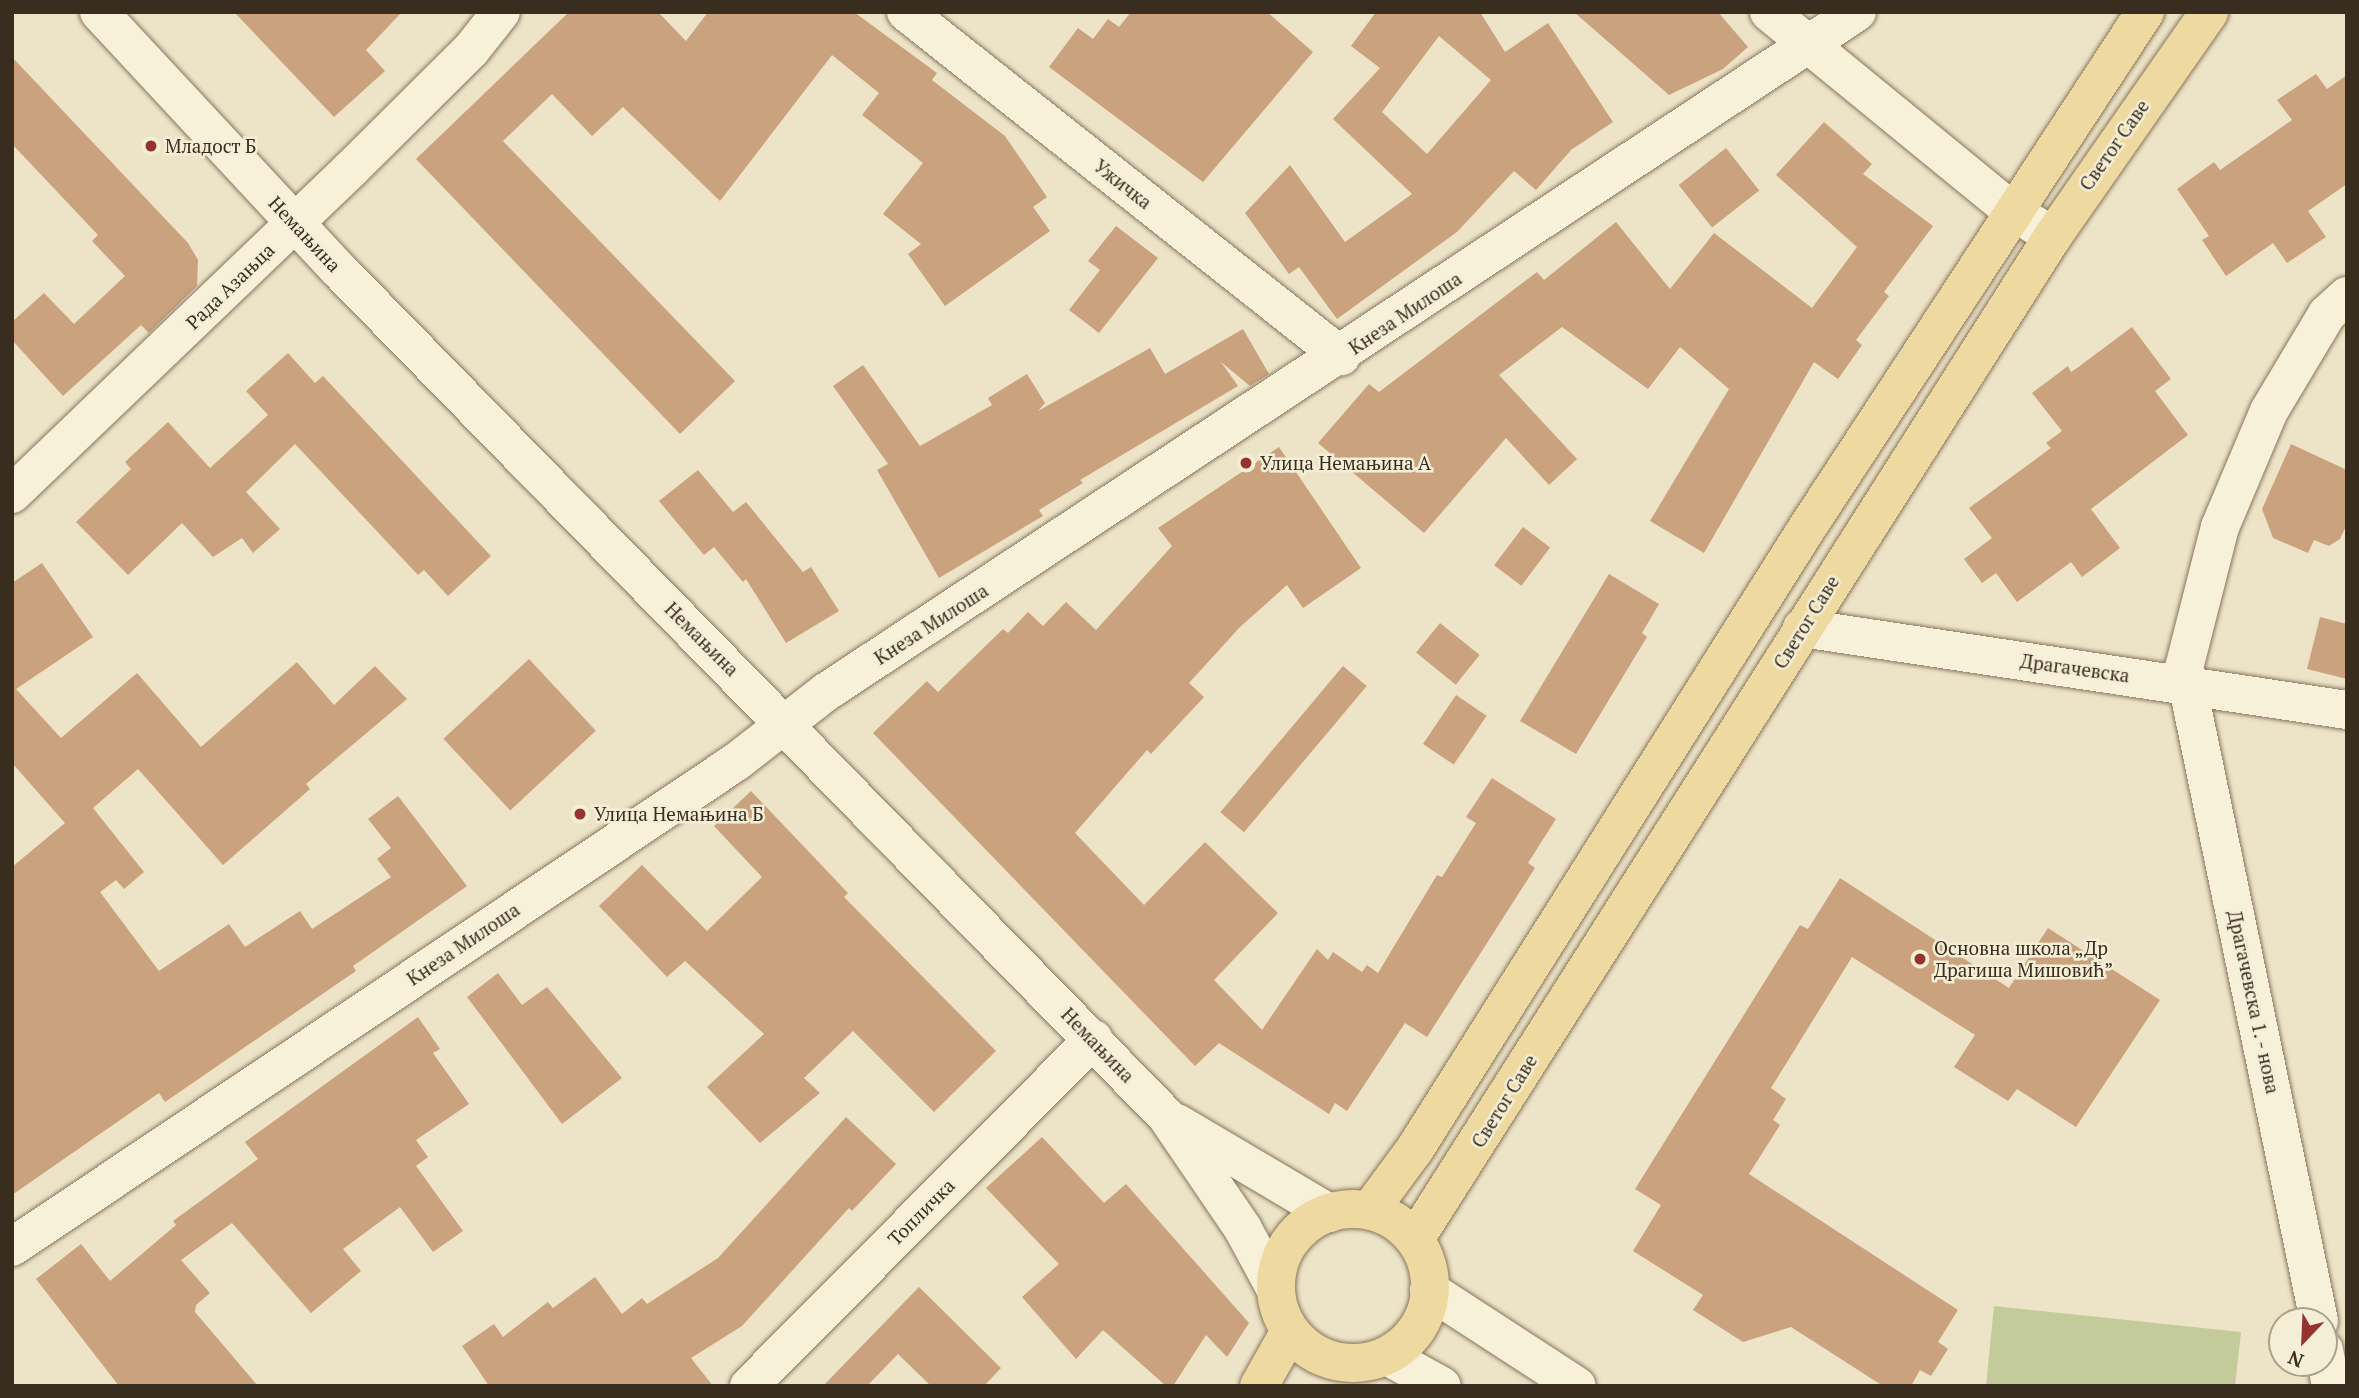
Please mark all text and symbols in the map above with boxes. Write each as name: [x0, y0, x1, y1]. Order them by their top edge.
street label: Светог Саве: [2074, 95, 2154, 195]
place label: Младост Б: [165, 135, 257, 157]
marker: Младост Б: [143, 138, 159, 154]
street label: Ужичка: [1090, 154, 1156, 214]
street label: Немањина: [264, 191, 346, 277]
street label: Рада Азањца: [181, 238, 279, 334]
street label: Кнеза Милоша: [1344, 267, 1466, 359]
place label: Улица Немањина А: [1260, 452, 1431, 474]
marker: Улица Немањина А: [1238, 455, 1254, 471]
street label: Светог Саве: [1768, 571, 1844, 673]
street label: Кнеза Милоша: [870, 579, 992, 669]
street label: Немањина: [660, 597, 744, 681]
street label: Драгачевска: [2019, 649, 2131, 687]
place label: Улица Немањина Б: [594, 803, 764, 825]
marker: Улица Немањина Б: [572, 806, 588, 822]
street label: Кнеза Милоша: [402, 898, 524, 990]
street label: Драгачевска 1. - нова: [2223, 907, 2285, 1097]
place label: Основна школа „Др Драгиша Мишовић”: [1934, 937, 2113, 981]
marker: Основна школа „Др Драгиша Мишовић”: [1912, 951, 1928, 967]
street label: Немањина: [1057, 1003, 1139, 1087]
street label: Светог Саве: [1466, 1050, 1542, 1152]
street label: Топличка: [883, 1174, 959, 1250]
north arrow: [2268, 1307, 2338, 1377]
text: N: [2284, 1346, 2307, 1374]

